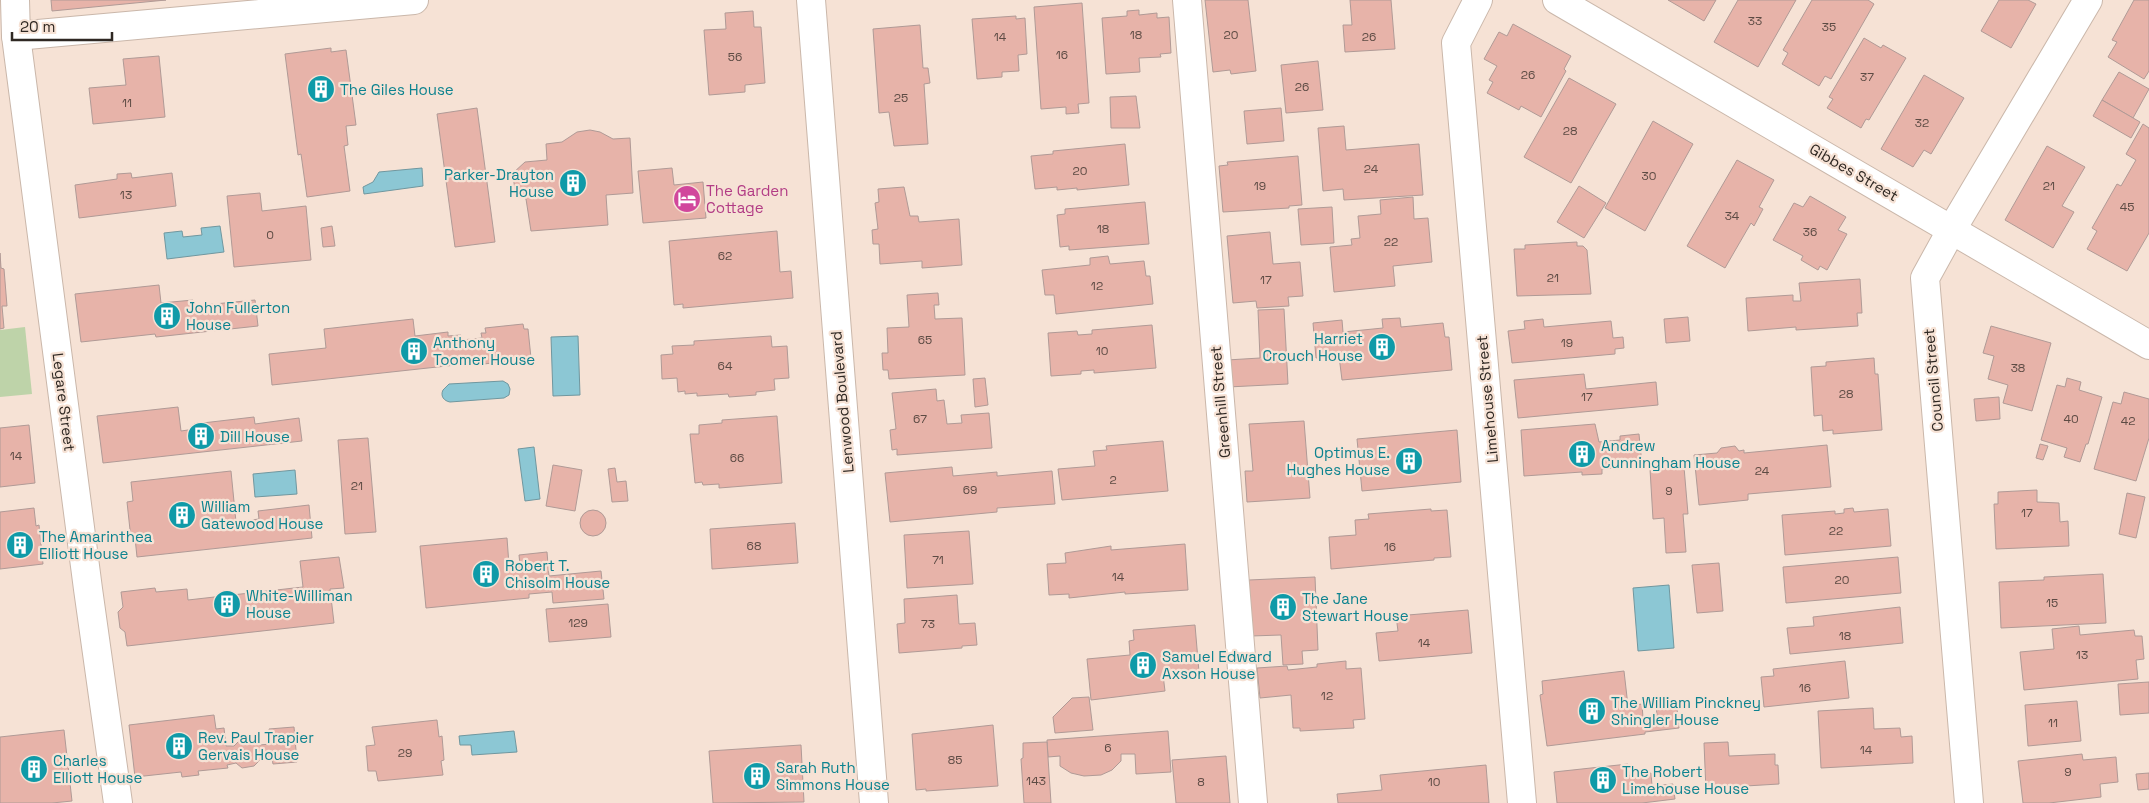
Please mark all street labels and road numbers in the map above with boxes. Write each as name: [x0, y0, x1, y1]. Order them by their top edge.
street label: Gibbes Street: [1806, 139, 1902, 205]
street label: Council Street: [1919, 328, 1947, 432]
street label: Lenwood Boulevard: [826, 330, 858, 474]
street label: Limehouse Street: [1472, 334, 1502, 463]
street label: Greenhill Street: [1206, 345, 1234, 459]
street label: Legare Street: [49, 352, 79, 452]

